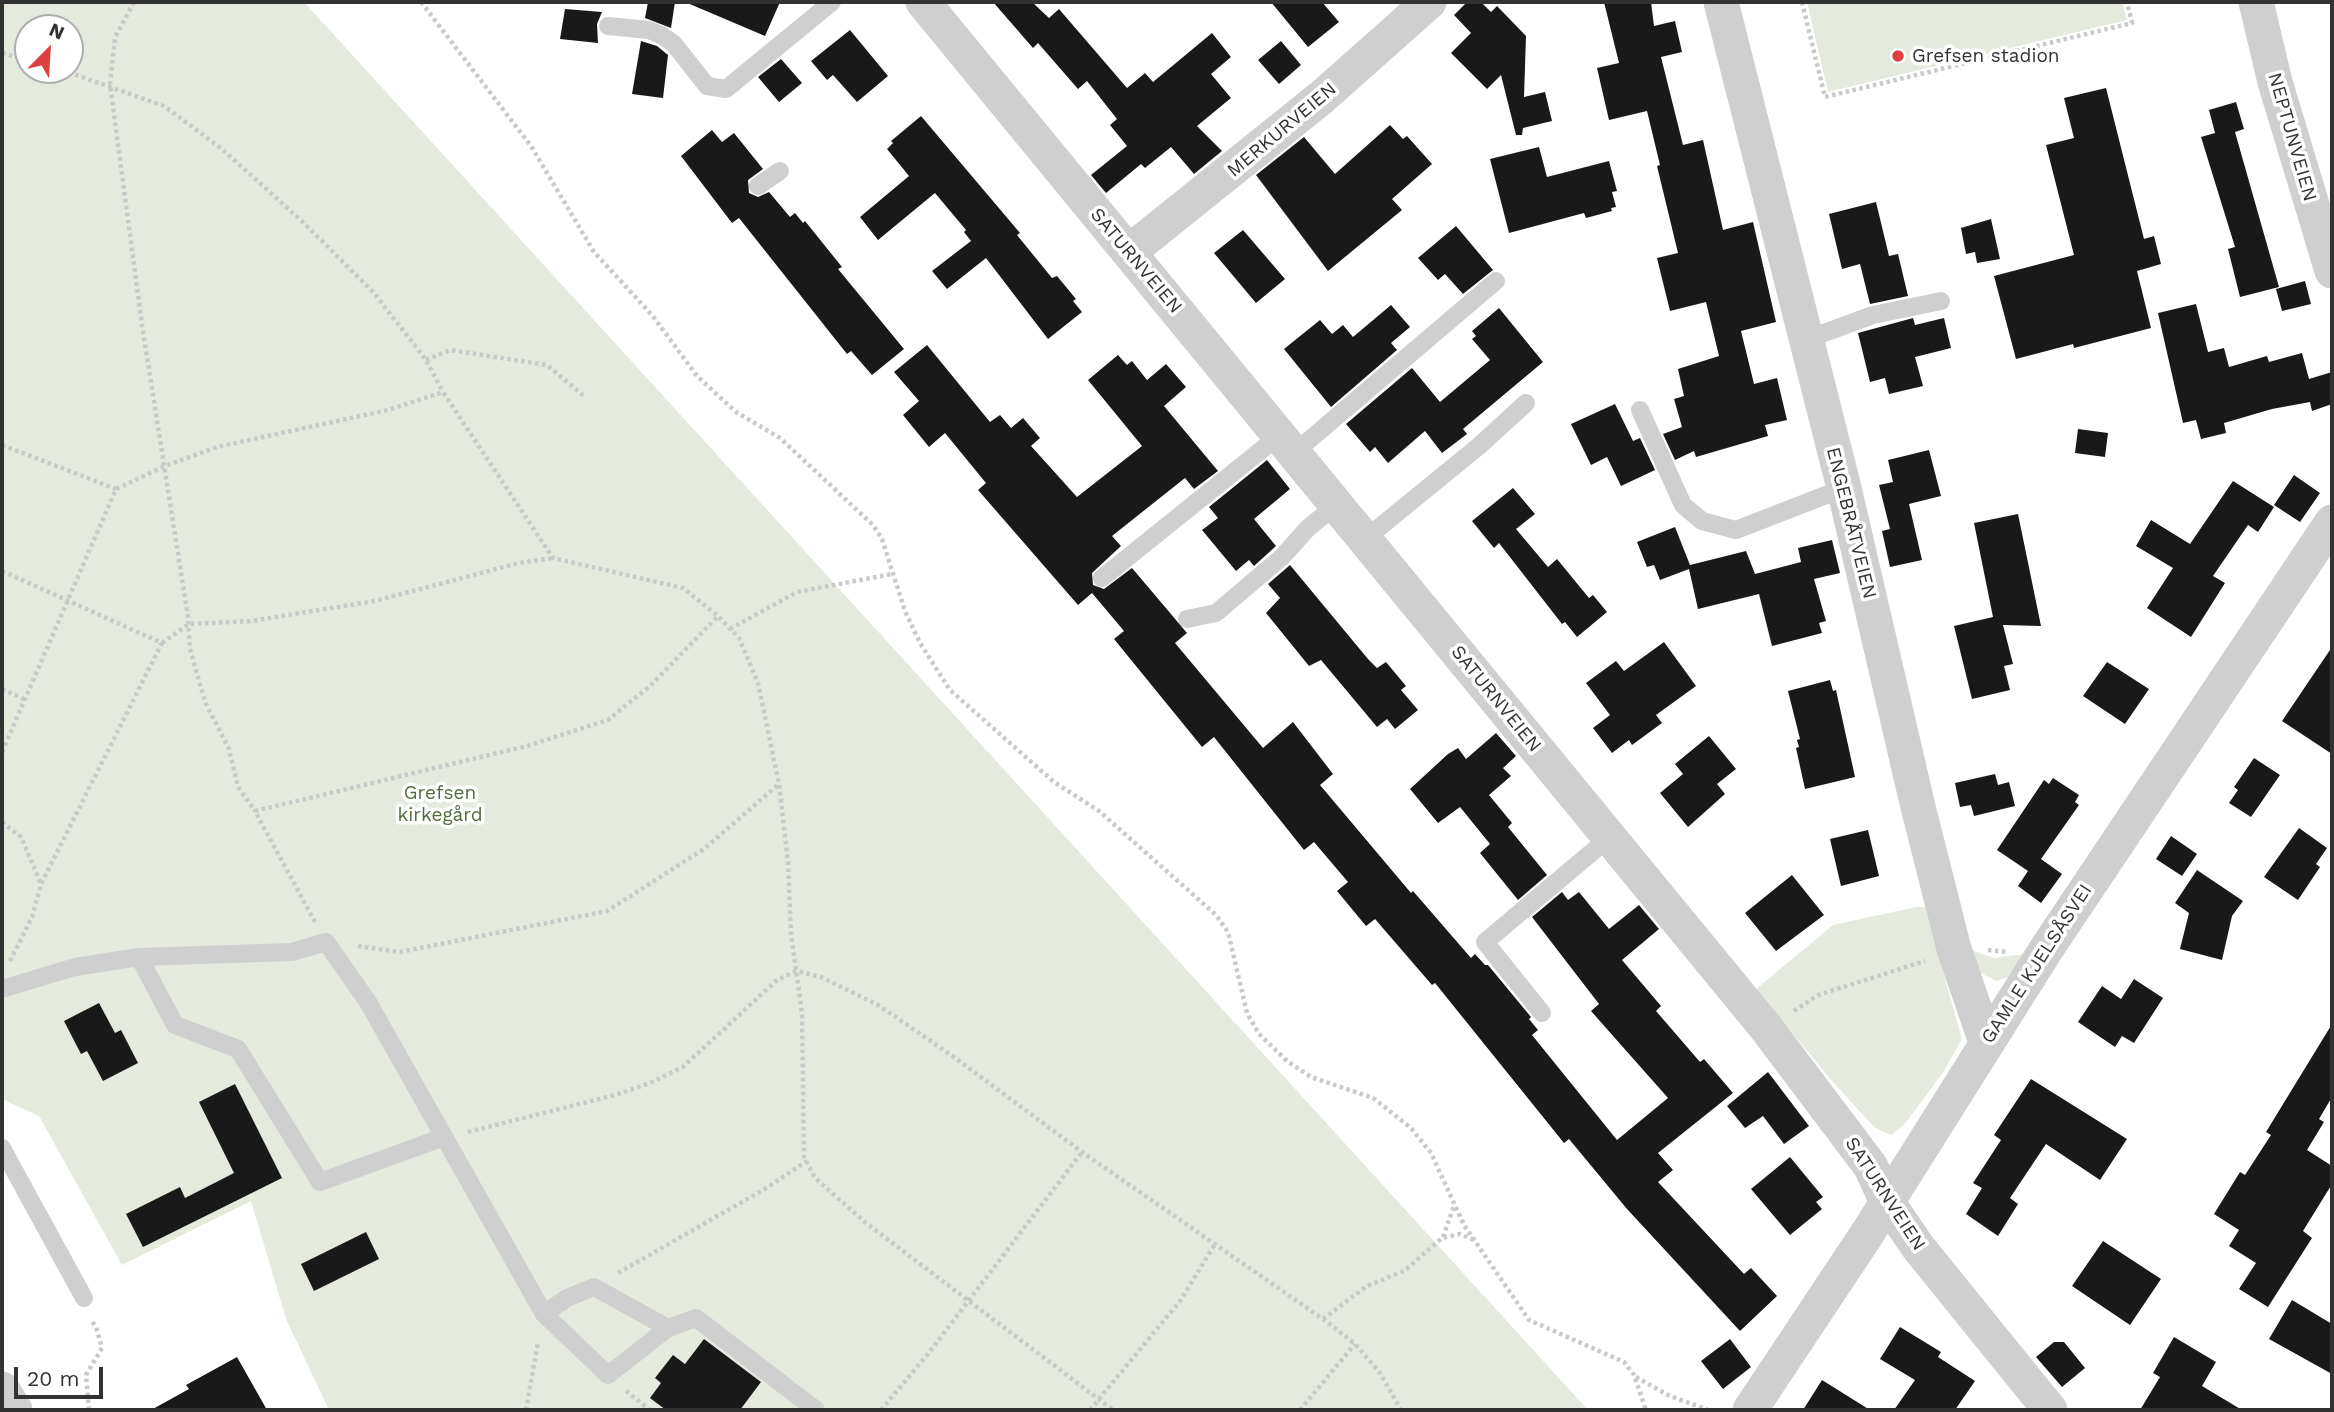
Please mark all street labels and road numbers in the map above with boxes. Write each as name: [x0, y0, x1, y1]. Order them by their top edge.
street label: NEPTUNVEIEN: [2263, 70, 2321, 204]
street label: MERKURVEIEN: [1223, 78, 1341, 182]
street label: SATURNVEIEN: [1085, 204, 1187, 318]
street label: ENGEBRÅTVEIEN: [1821, 445, 1881, 601]
street label: SATURNVEIEN: [1446, 641, 1546, 757]
street label: GAMLE KJELSÅSVEI: [1977, 880, 2097, 1048]
street label: SATURNVEIEN: [1840, 1133, 1930, 1255]

